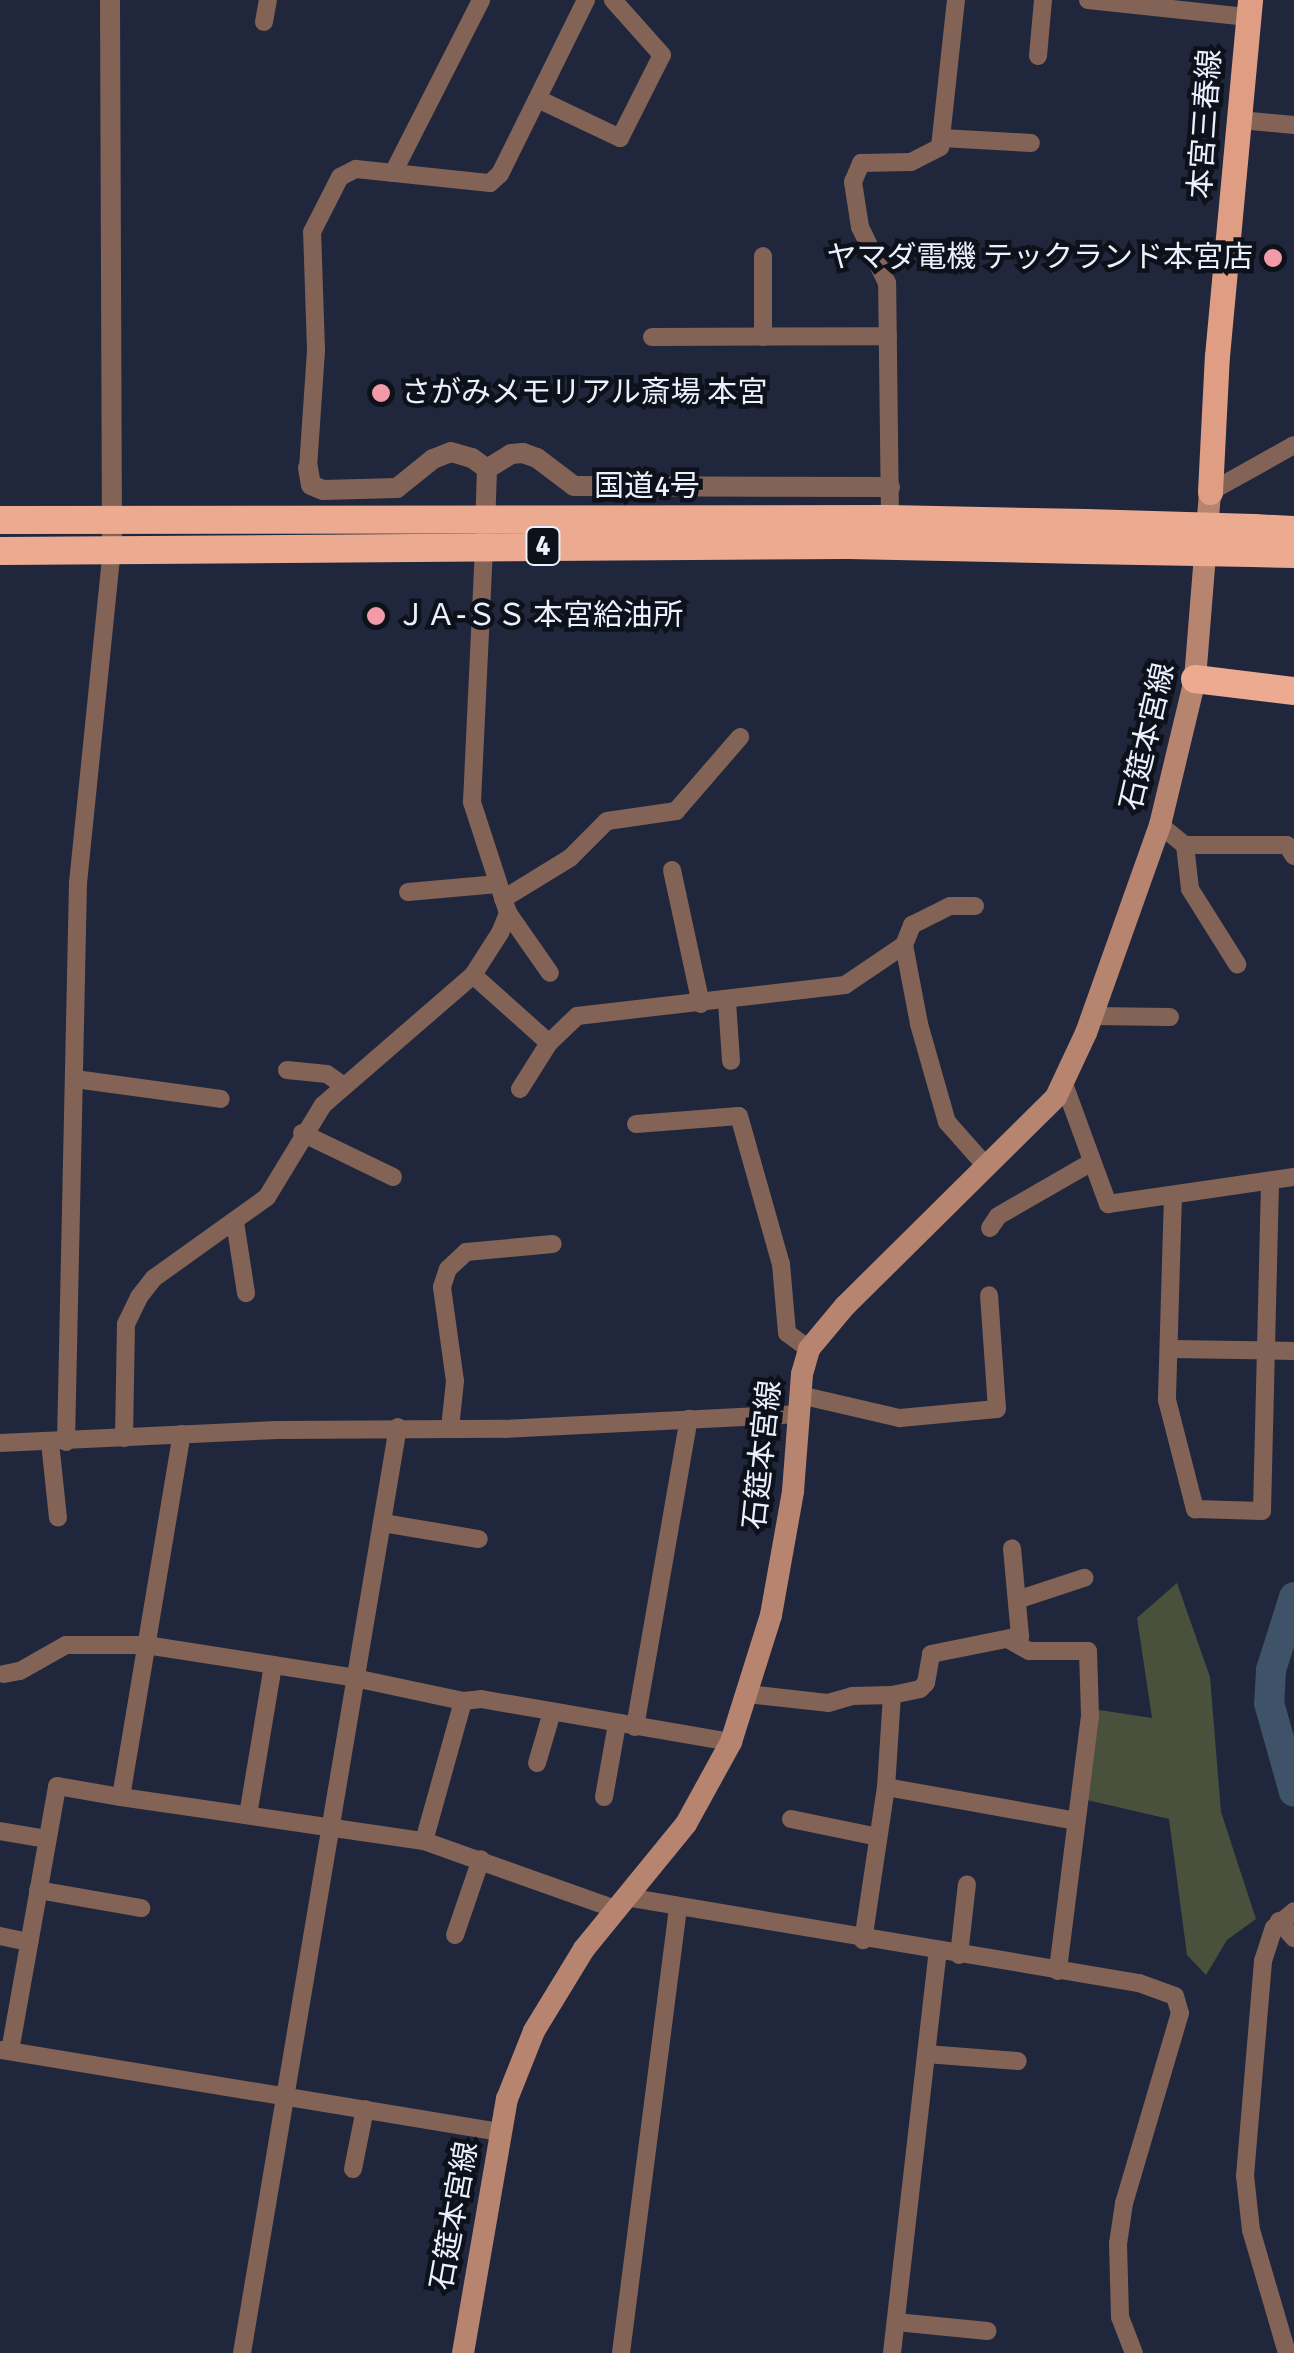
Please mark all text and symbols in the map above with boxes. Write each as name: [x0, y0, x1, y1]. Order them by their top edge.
street label: 本宮三春線: [1183, 48, 1229, 200]
place label: ヤマダ電機 テックランド本宮店: [826, 240, 1253, 276]
marker: ヤマダ電機 テックランド本宮店: [1262, 247, 1284, 269]
place label: さがみメモリアル斎場 本宮: [401, 375, 768, 411]
marker: さがみメモリアル斎場 本宮: [370, 382, 392, 404]
street label: 国道4号: [594, 469, 700, 505]
road number: 4: [523, 523, 563, 569]
place label: ＪＡ-ＳＳ 本宮給油所: [396, 598, 683, 634]
marker: ＪＡ-ＳＳ 本宮給油所: [365, 605, 387, 627]
street label: 石筵本宮線: [1114, 660, 1182, 814]
street label: 石筵本宮線: [737, 1379, 789, 1531]
street label: 石筵本宮線: [424, 2139, 486, 2293]

